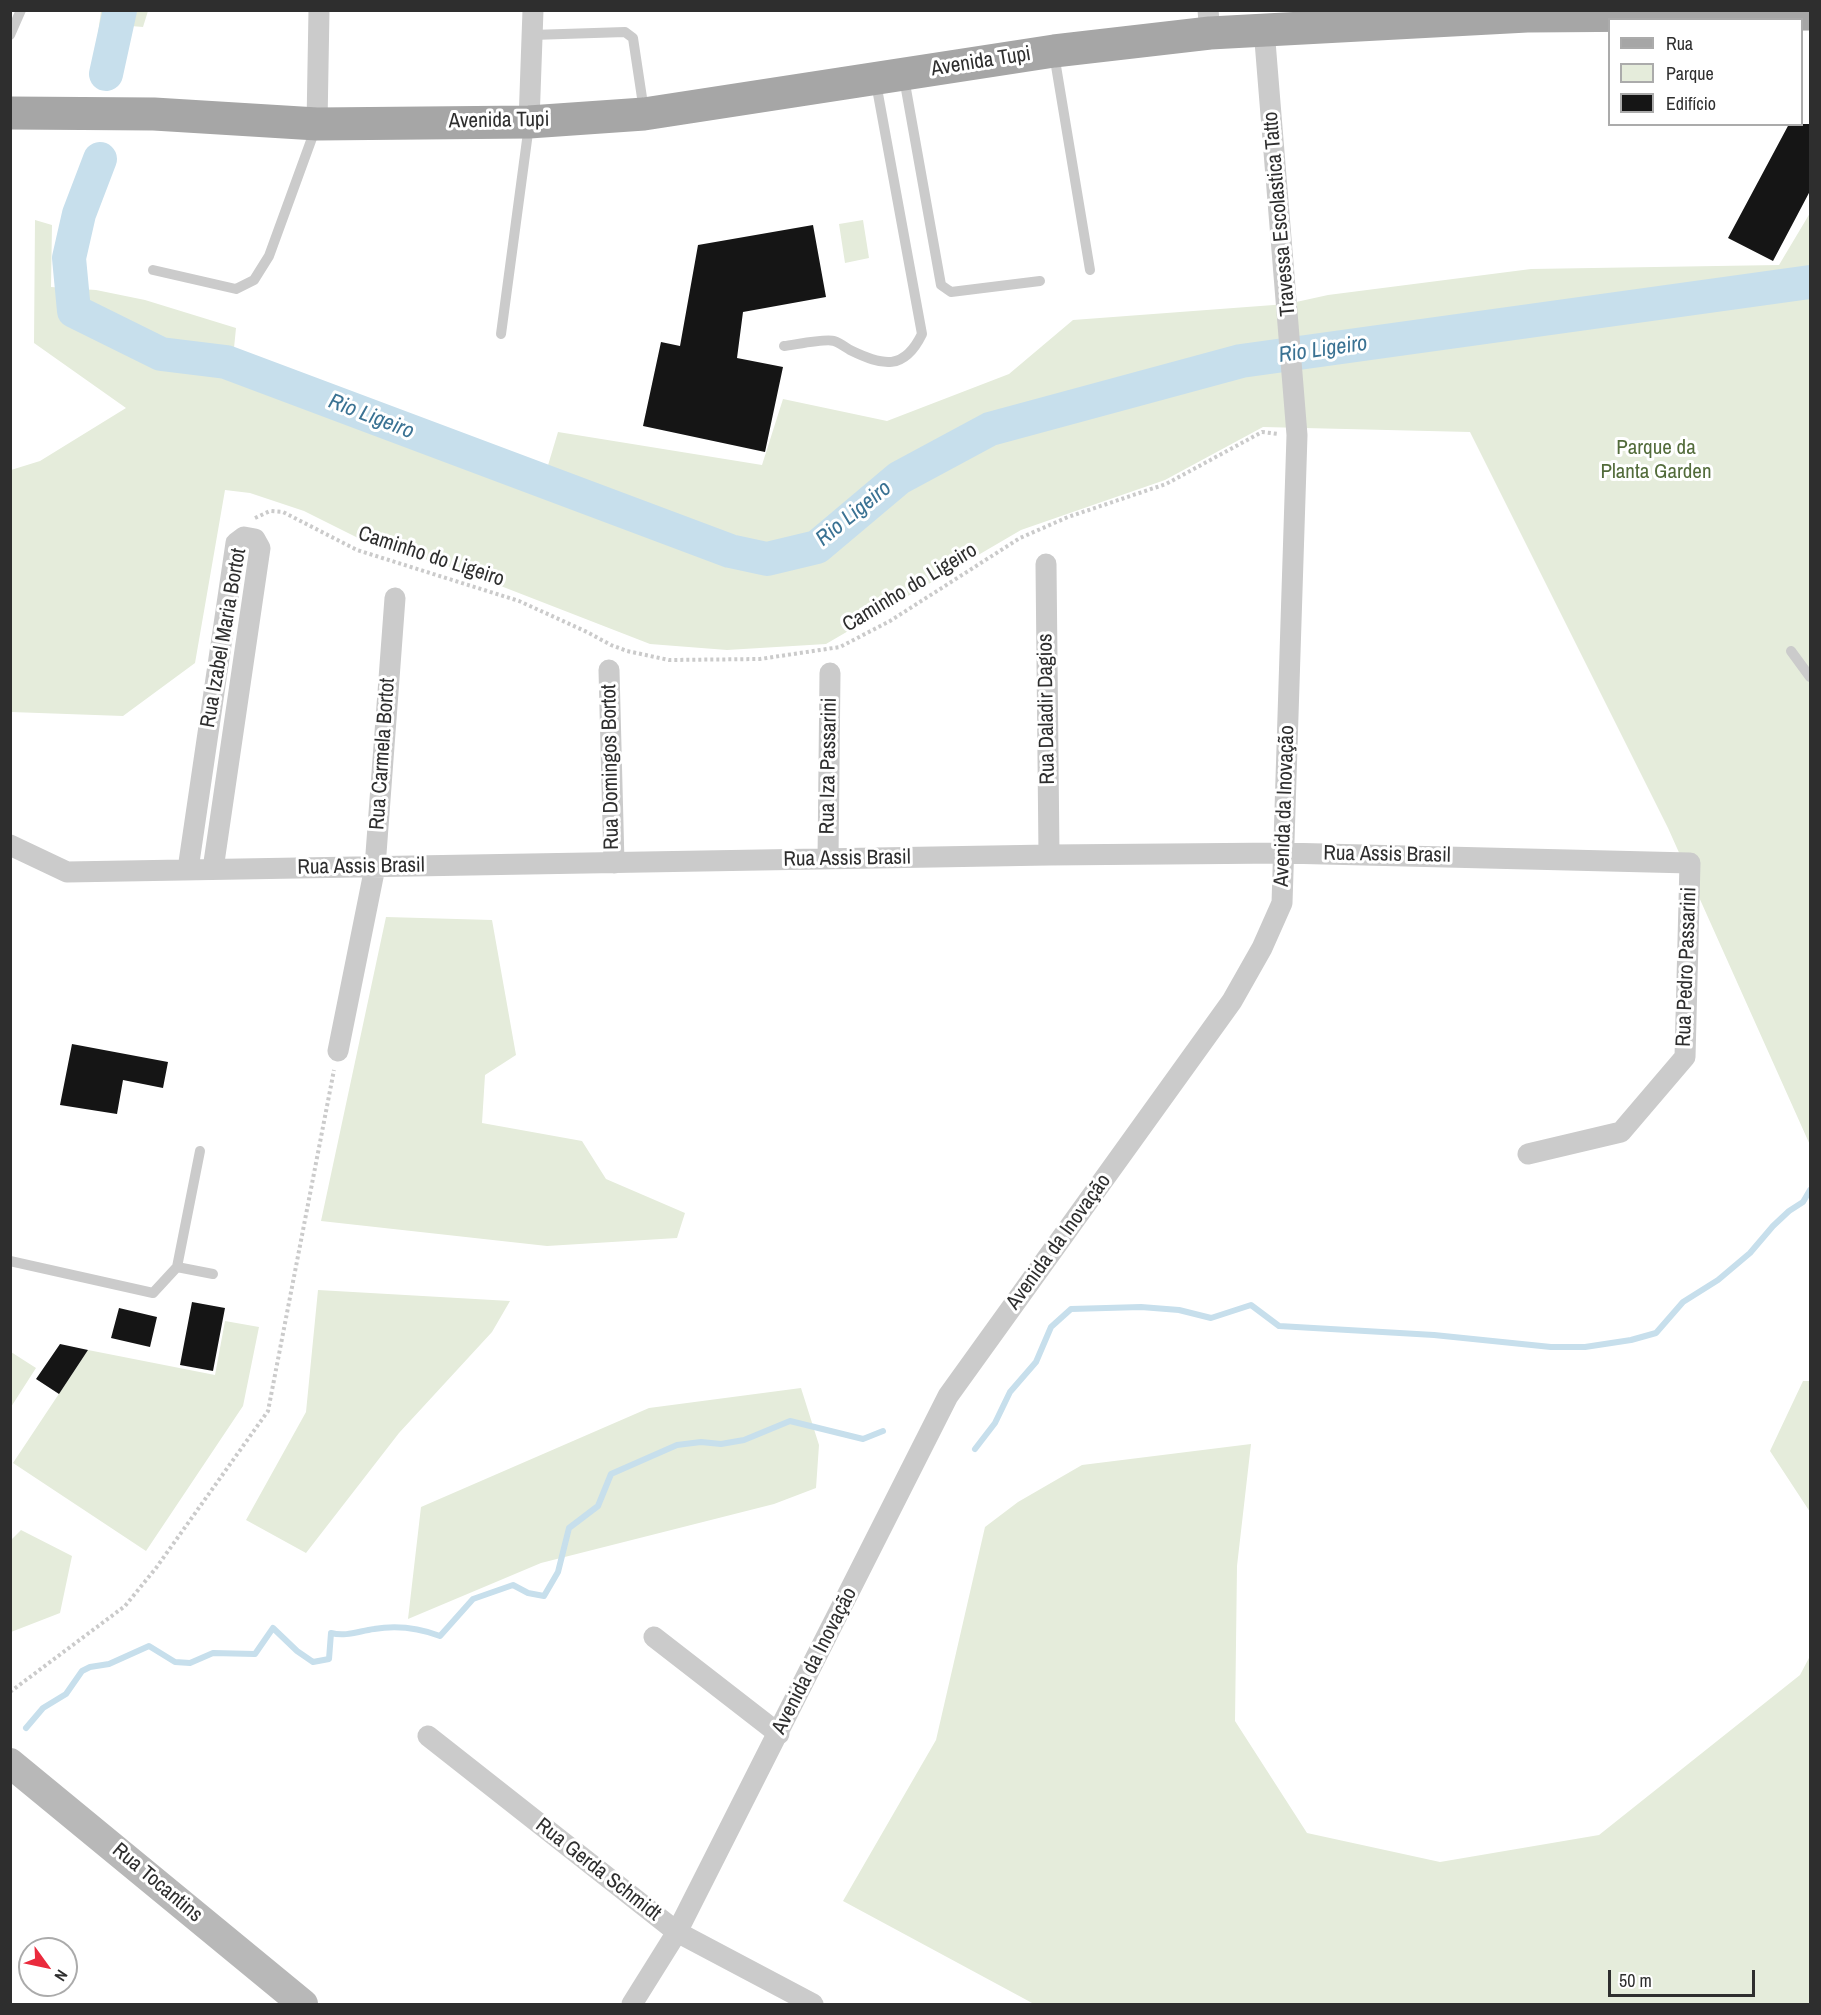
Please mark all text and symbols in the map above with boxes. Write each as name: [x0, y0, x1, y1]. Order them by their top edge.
legend: [1608, 18, 1803, 126]
text: Rua: [1666, 31, 1693, 56]
street label: Avenida Tupi: [929, 42, 1033, 82]
text: Parque: [1666, 61, 1714, 86]
text: Edifício: [1666, 91, 1716, 116]
street label: Avenida Tupi: [448, 108, 550, 134]
street label: Travessa Escolastica Tatto: [1258, 111, 1302, 317]
water label: Rio Ligeiro: [1277, 331, 1369, 369]
water label: Rio Ligeiro: [325, 389, 417, 445]
park label: Parque da Planta Garden: [1600, 435, 1712, 485]
water label: Rio Ligeiro: [811, 476, 897, 552]
street label: Caminho do Ligeiro: [355, 521, 507, 593]
street label: Caminho do Ligeiro: [838, 538, 982, 638]
street label: Rua Izabel Maria Bortot: [196, 546, 252, 730]
street label: Rua Daladir Dagios: [1033, 633, 1061, 785]
street label: Rua Carmela Bortot: [365, 677, 401, 831]
street label: Rua Domingos Bortot: [597, 684, 625, 850]
street label: Rua Iza Passarini: [815, 697, 843, 835]
street label: Avenida da Inovação: [1270, 725, 1300, 887]
street label: Rua Assis Brasil: [1323, 841, 1451, 869]
street label: Rua Assis Brasil: [783, 845, 911, 873]
street label: Rua Assis Brasil: [297, 853, 425, 881]
street label: Rua Pedro Passarini: [1672, 887, 1702, 1047]
street label: Avenida da Inovação: [1001, 1169, 1117, 1315]
street label: Avenida da Inovação: [767, 1583, 863, 1739]
street label: Rua Gerda Schmidt: [530, 1813, 666, 1927]
street label: Rua Tocantins: [107, 1838, 207, 1928]
north arrow: [18, 1937, 78, 1997]
scale bar: [1611, 1958, 1758, 1996]
text: N: [50, 1966, 73, 1986]
text: 50 m: [1619, 1968, 1652, 1993]

